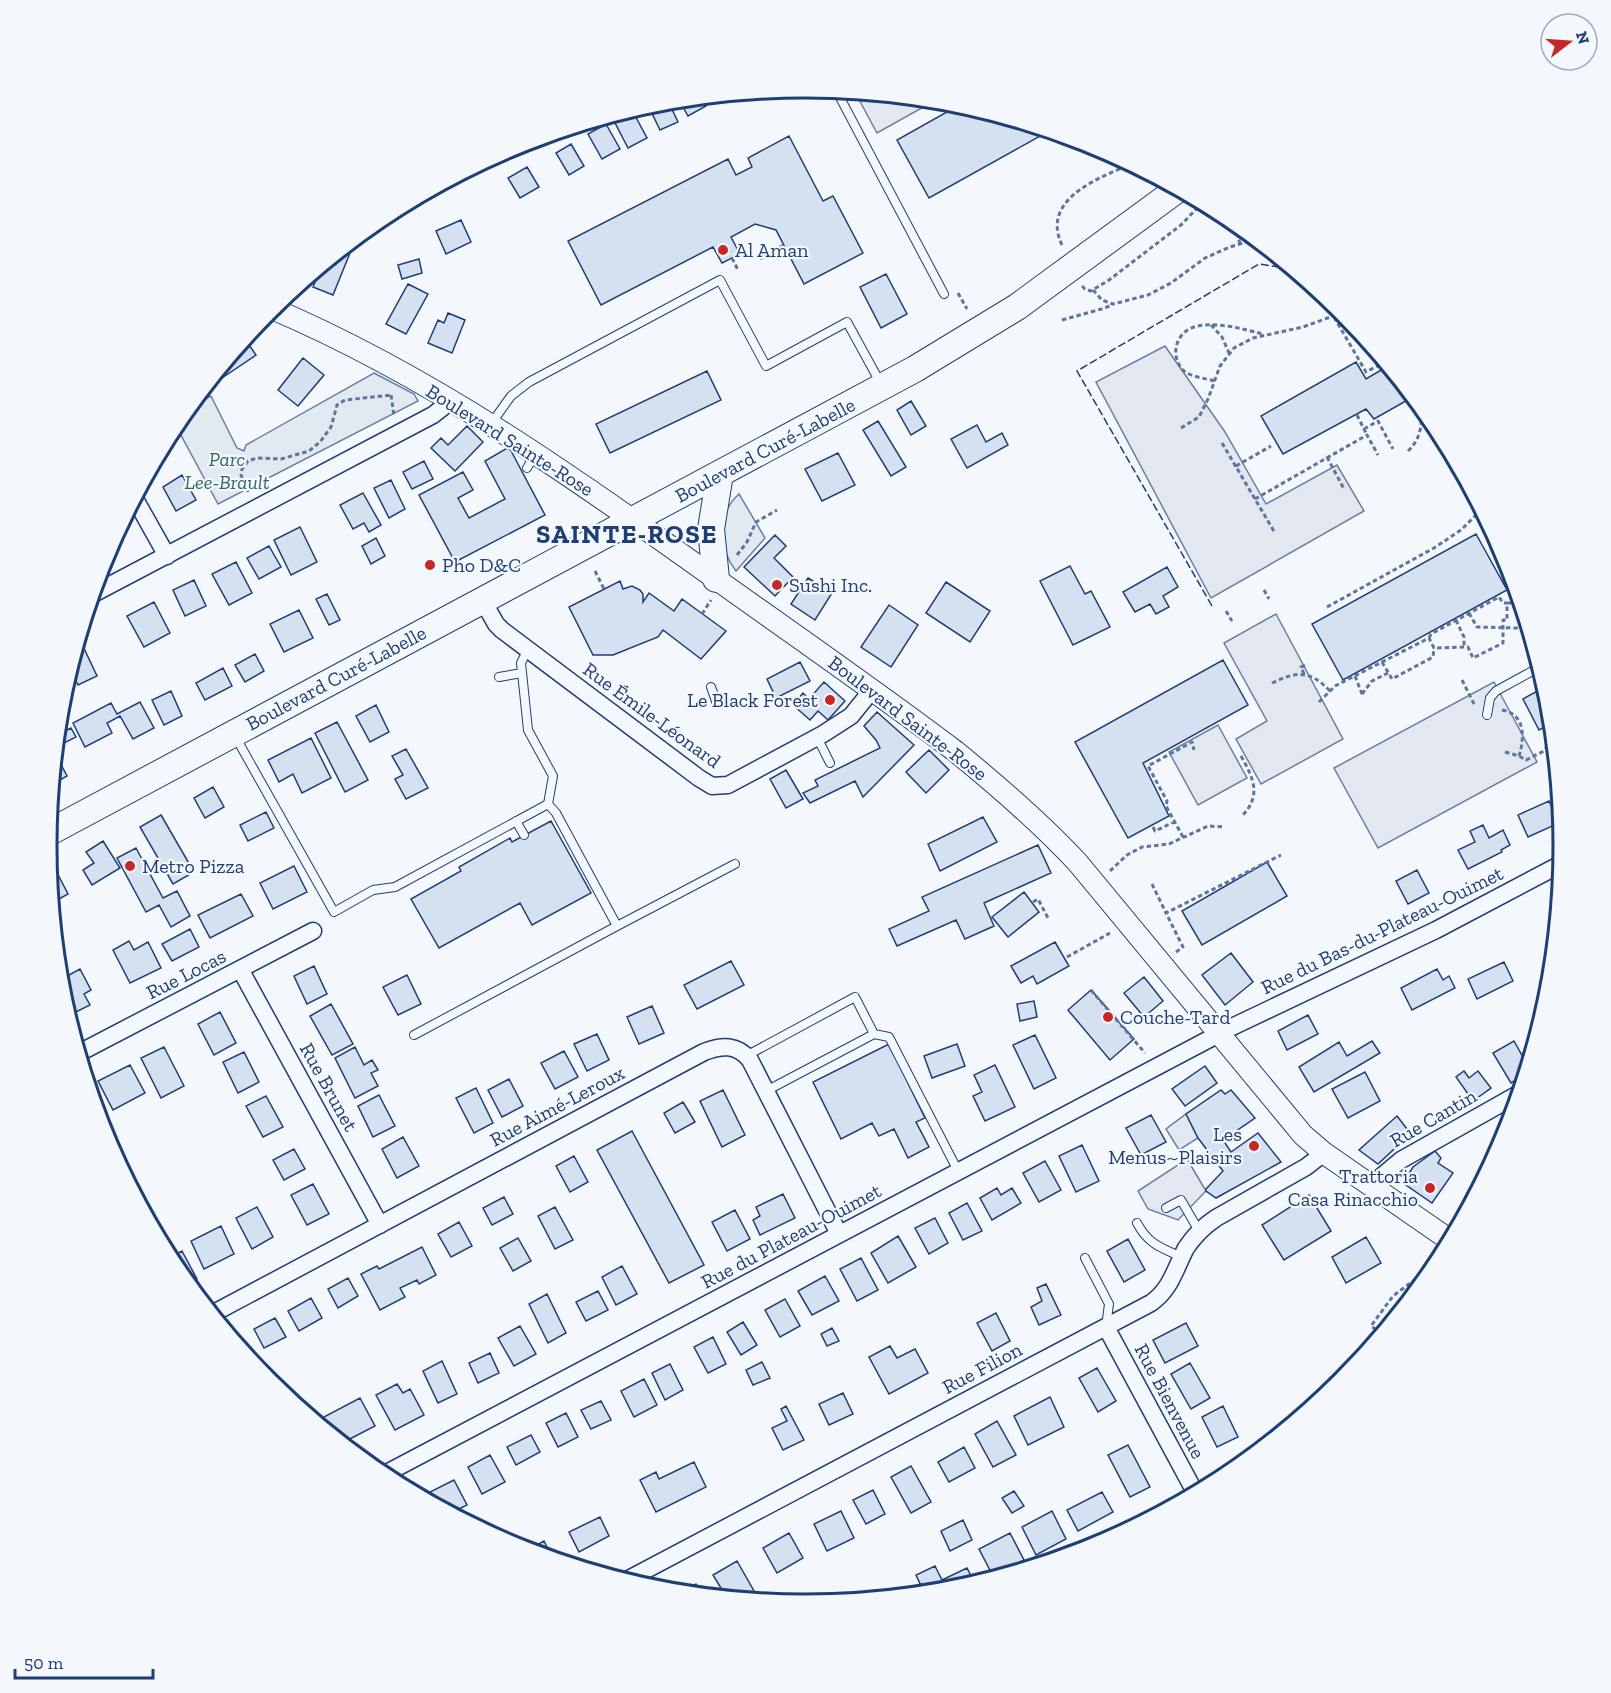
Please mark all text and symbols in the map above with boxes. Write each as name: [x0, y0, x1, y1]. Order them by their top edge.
north arrow: [1539, 12, 1599, 72]
text: N: [1572, 29, 1594, 46]
place label: Al Aman: [735, 238, 809, 262]
marker: Al Aman: [716, 243, 730, 257]
street label: Boulevard Sainte-Rose: [422, 379, 598, 501]
street label: Boulevard Curé-Labelle: [671, 392, 859, 508]
park label: Parc Lee-Brault: [184, 447, 270, 494]
district label: SAINTE-ROSE: [536, 518, 718, 550]
place label: Pho D&C: [442, 553, 521, 577]
marker: Pho D&C: [423, 558, 437, 572]
place label: Sushi Inc.: [789, 573, 872, 597]
marker: Sushi Inc.: [770, 578, 784, 592]
street label: Boulevard Curé-Labelle: [242, 620, 430, 736]
street label: Boulevard Sainte-Rose: [824, 650, 992, 786]
street label: Rue Émile-Léonard: [578, 657, 726, 773]
place label: Le Black Forest: [687, 688, 819, 712]
marker: Le Black Forest: [823, 693, 837, 707]
place label: Metro Pizza: [142, 854, 245, 878]
marker: Metro Pizza: [123, 859, 137, 873]
street label: Rue du Bas-du-Plateau-Ouimet: [1257, 861, 1507, 999]
street label: Rue Locas: [142, 944, 230, 1004]
place label: Couche-Tard: [1120, 1005, 1231, 1029]
marker: Couche-Tard: [1101, 1010, 1115, 1024]
street label: Rue Brunet: [295, 1039, 363, 1136]
street label: Rue Aimé-Leroux: [486, 1060, 628, 1152]
street label: Rue Cantin: [1385, 1083, 1481, 1152]
place label: Les Menus~Plaisirs: [1108, 1122, 1242, 1169]
marker: Les Menus~Plaisirs: [1247, 1139, 1261, 1153]
place label: Trattoria Casa Rinacchio: [1288, 1164, 1418, 1211]
street label: Rue du Plateau-Ouimet: [697, 1178, 886, 1294]
marker: Trattoria Casa Rinacchio: [1423, 1181, 1437, 1195]
street label: Rue Filion: [938, 1337, 1026, 1399]
street label: Rue Bienvenue: [1130, 1339, 1210, 1463]
scale bar: [15, 1642, 153, 1680]
text: 50 m: [24, 1652, 64, 1674]

